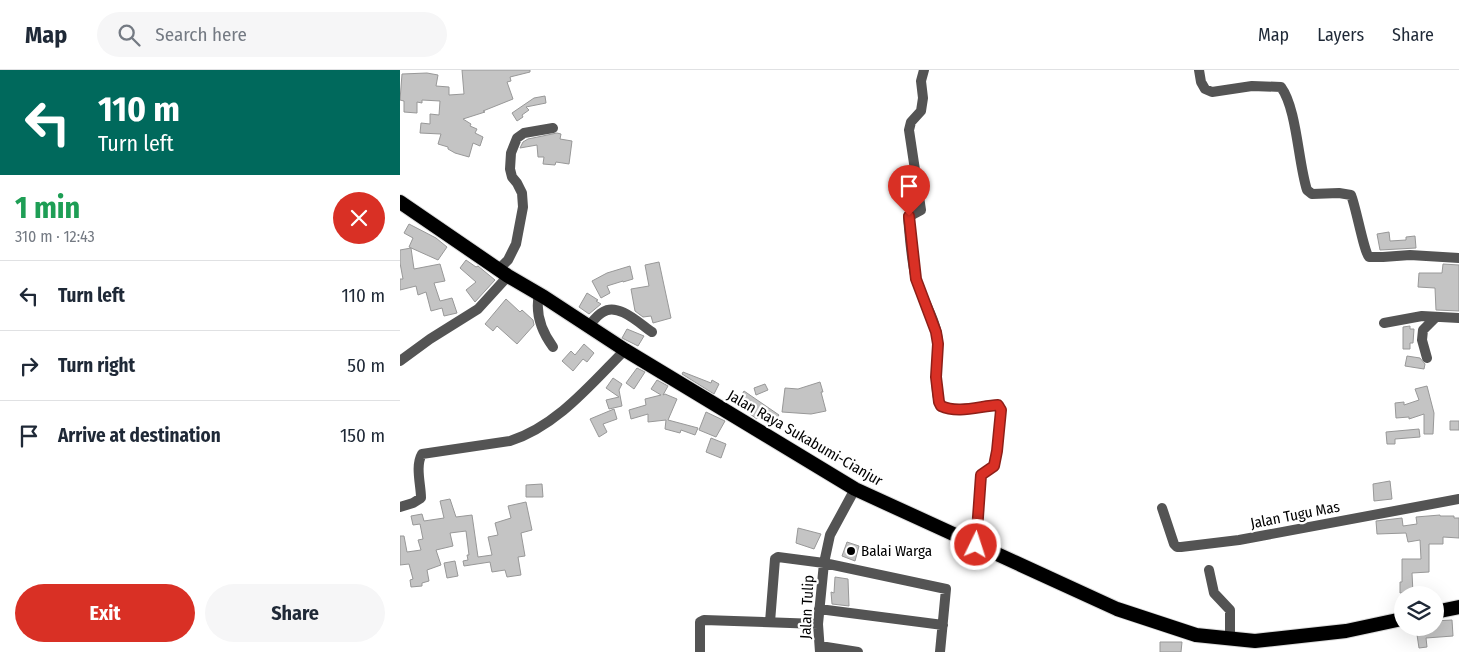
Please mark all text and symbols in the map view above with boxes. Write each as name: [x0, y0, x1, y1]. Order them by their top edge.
search box: [97, 12, 447, 57]
text: Map: [25, 21, 67, 49]
icon: search: [115, 21, 143, 49]
text: Search here: [155, 23, 247, 46]
text: Map: [1258, 24, 1289, 46]
text: Layers: [1317, 24, 1364, 46]
text: Share: [1392, 24, 1434, 46]
text: 110 m: [98, 88, 180, 130]
icon: left: [15, 90, 80, 155]
text: Turn left: [98, 130, 174, 157]
pin: [888, 165, 930, 216]
icon: arrive: [895, 172, 923, 200]
text: 1 min: [15, 190, 80, 226]
button: close: [333, 192, 385, 244]
text: 310 m · 12:43: [15, 227, 95, 246]
icon: left: [15, 282, 43, 310]
text: Turn left: [58, 284, 125, 307]
text: 110 m: [341, 284, 385, 307]
icon: right: [15, 352, 43, 380]
text: Turn right: [58, 354, 135, 377]
text: 50 m: [347, 354, 385, 377]
street label: Jalan Raya Sukabumi-Cianjur: [724, 386, 886, 490]
icon: arrive: [15, 422, 43, 450]
text: Arrive at destination: [58, 424, 221, 447]
text: 150 m: [340, 424, 385, 447]
street label: Jalan Tugu Mas: [1249, 498, 1341, 532]
position arrow: [949, 518, 1001, 570]
place label: Balai Warga: [861, 542, 932, 560]
marker: Balai Warga: [845, 545, 857, 557]
street label: Jalan Tulip: [796, 575, 818, 639]
button: Exit: [15, 584, 195, 642]
button: Share: [205, 584, 385, 642]
map controls: [1394, 586, 1444, 636]
button: layers: [1394, 586, 1444, 636]

